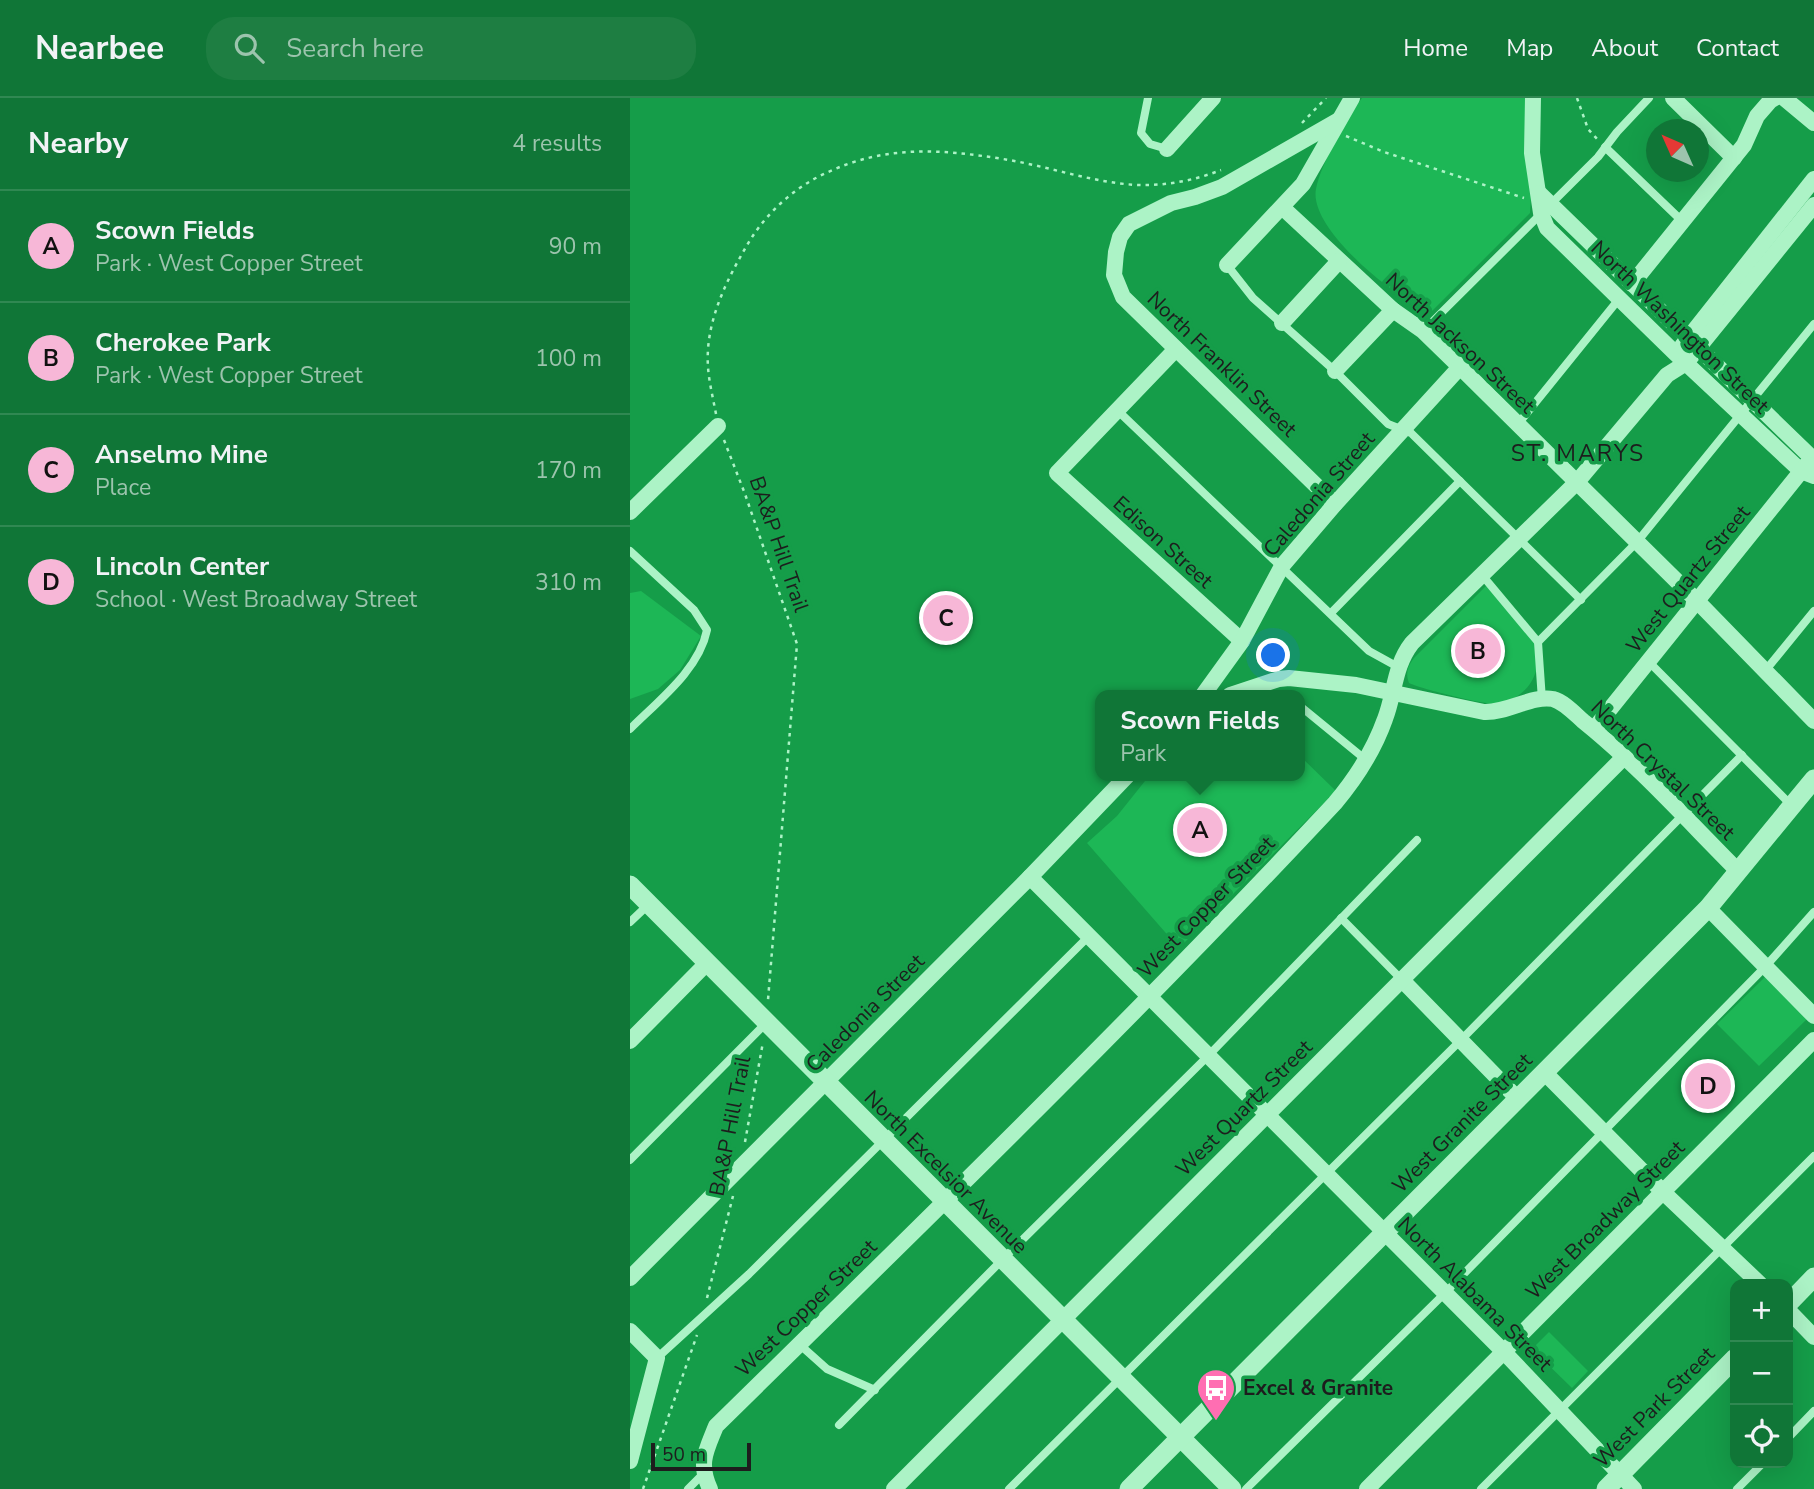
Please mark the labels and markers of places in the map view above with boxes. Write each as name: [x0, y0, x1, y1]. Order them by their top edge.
pin: C: [923, 592, 969, 644]
pin: B: [1455, 625, 1501, 677]
pin: A: [1177, 804, 1223, 856]
pin: D: [1685, 1060, 1731, 1112]
bus stop icon: Excel & Granite: [1195, 1367, 1237, 1422]
place label: Excel & Granite: [1243, 1374, 1393, 1402]

